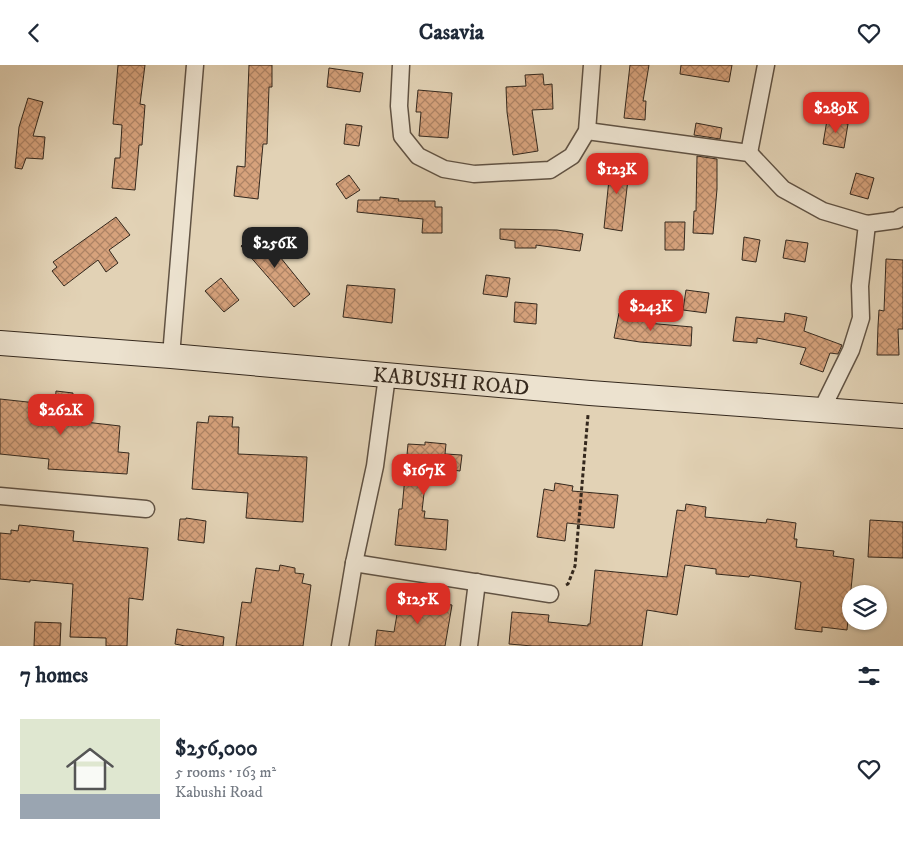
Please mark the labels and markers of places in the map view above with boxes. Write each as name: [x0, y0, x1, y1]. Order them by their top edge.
pin: $289K: [801, 92, 871, 134]
pin: $123K: [582, 153, 652, 195]
pin: $256K: [240, 227, 310, 269]
pin: $243K: [616, 289, 686, 332]
pin: $262K: [26, 393, 96, 436]
pin: $167K: [389, 453, 459, 496]
pin: $125K: [383, 583, 453, 625]

